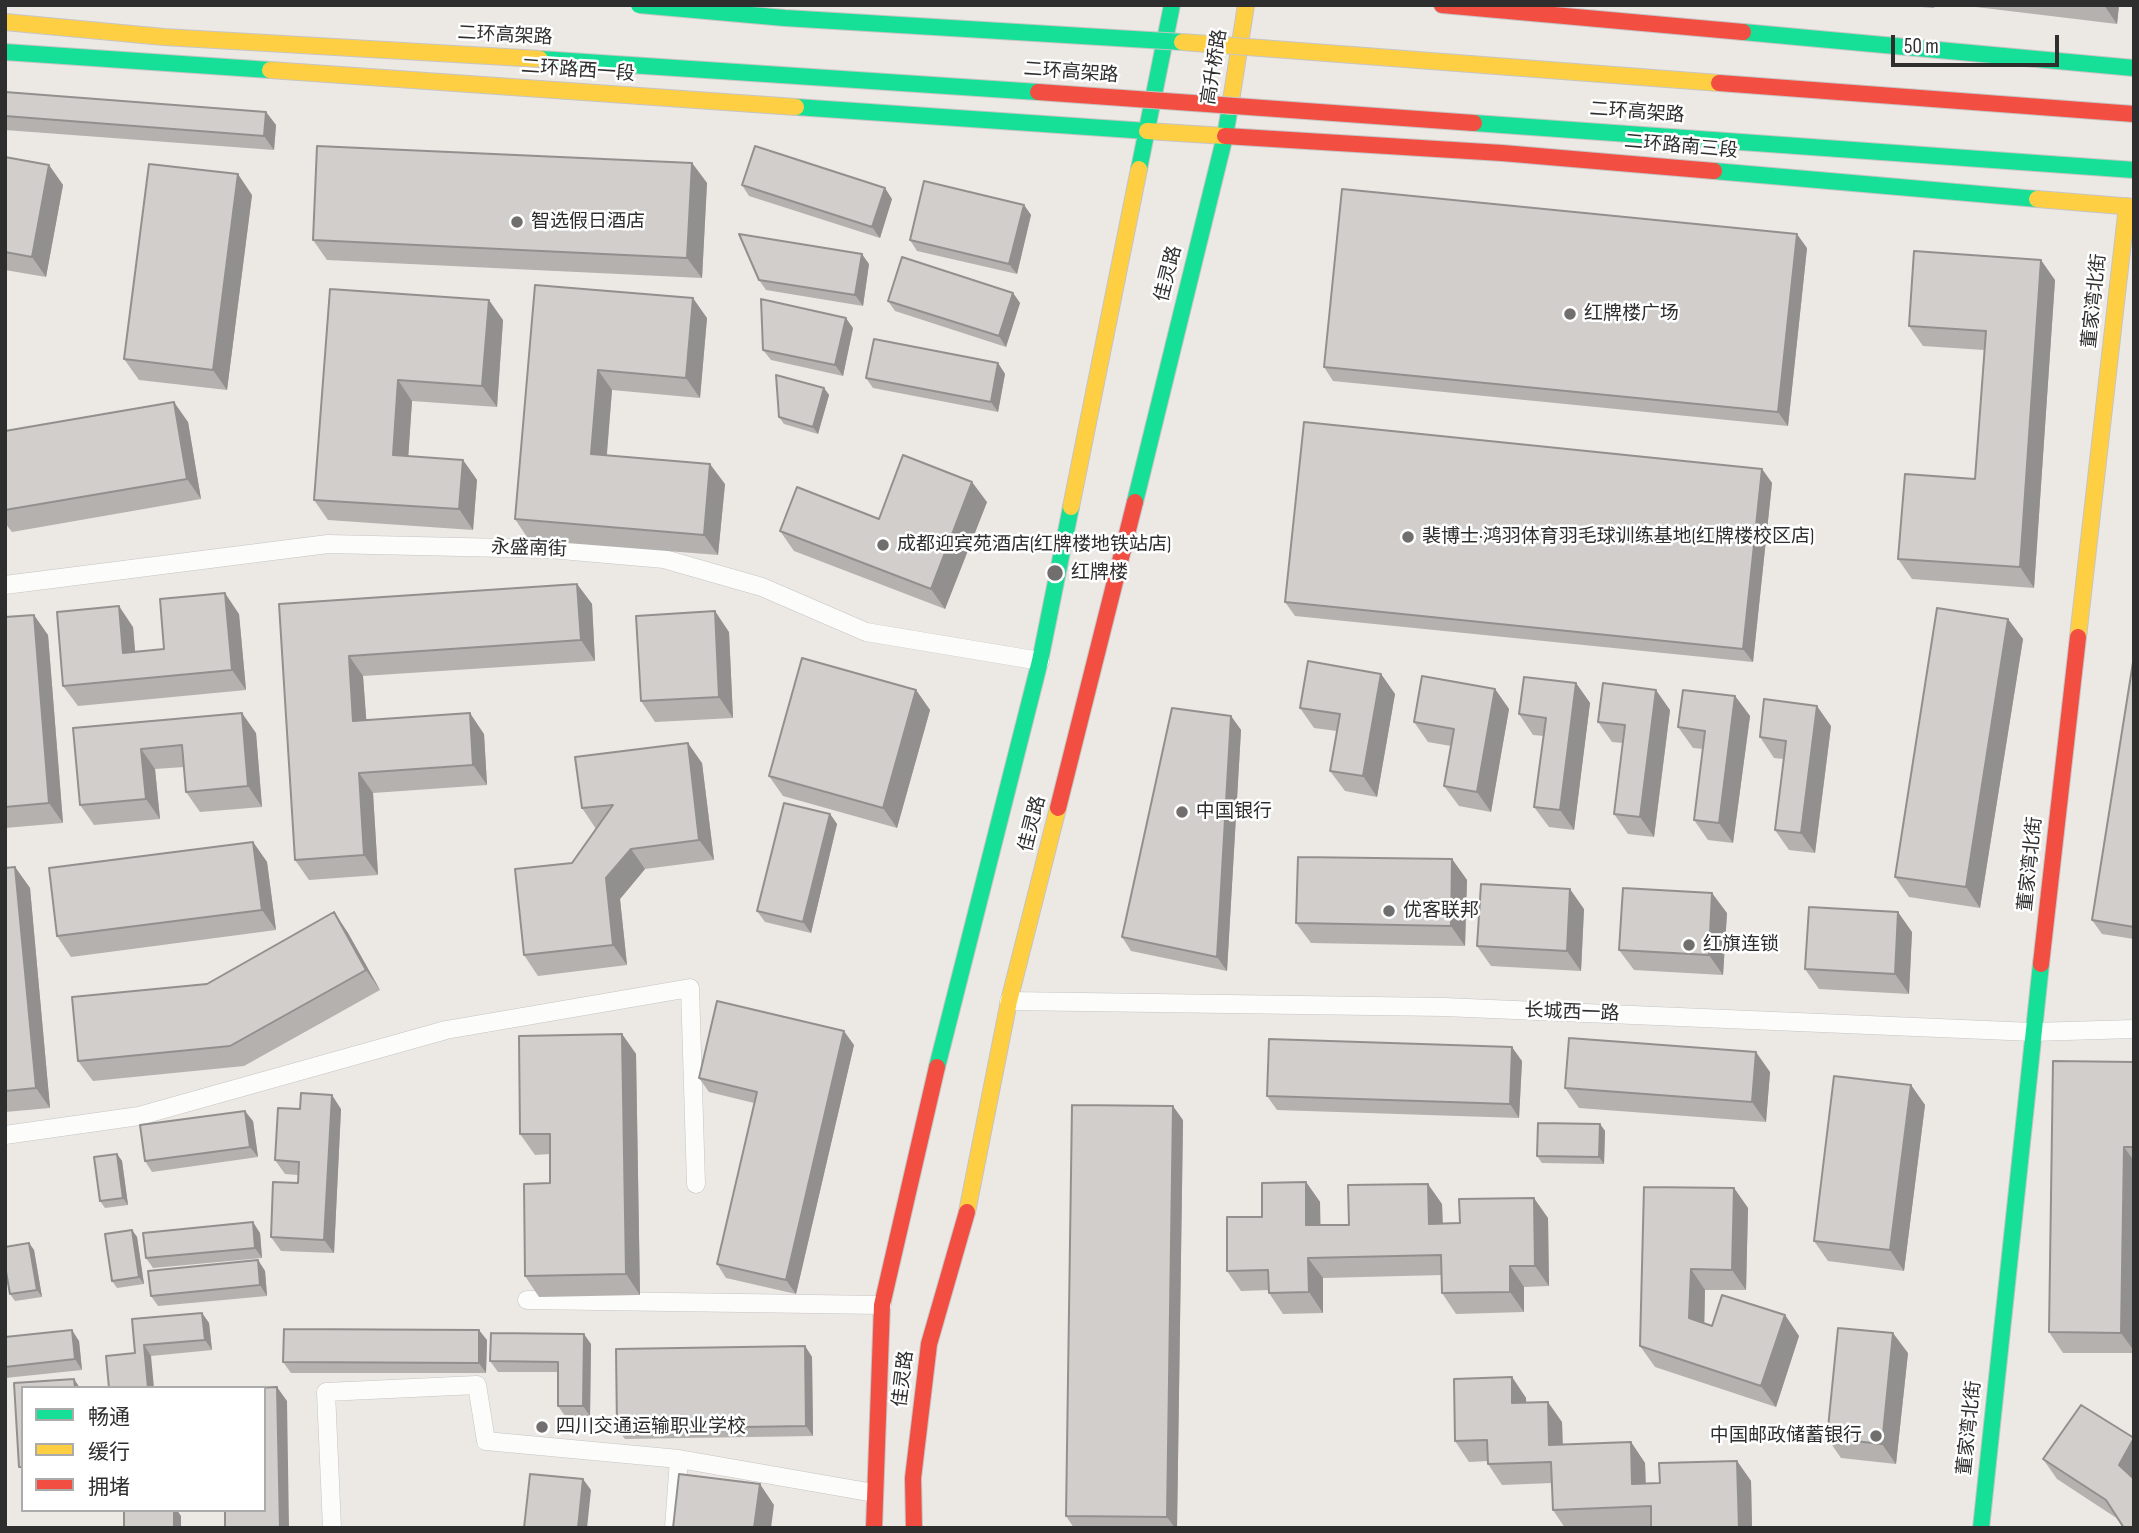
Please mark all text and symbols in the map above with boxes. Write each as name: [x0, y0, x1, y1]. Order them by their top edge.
scale bar: [1894, 21, 2062, 65]
street label: 二环高架路: [457, 22, 553, 50]
street label: 高升桥路: [1198, 28, 1232, 106]
text: 50 m: [1904, 34, 1939, 59]
street label: 二环路西一段: [520, 56, 636, 86]
street label: 二环高架路: [1023, 58, 1119, 88]
street label: 二环高架路: [1589, 98, 1685, 128]
street label: 二环路南三段: [1623, 131, 1739, 163]
place label: 智选假日酒店: [531, 211, 645, 233]
marker: 智选假日酒店: [509, 214, 525, 230]
street label: 佳灵路: [1151, 244, 1187, 304]
street label: 董家湾北街: [2079, 253, 2111, 349]
place label: 红牌楼广场: [1584, 303, 1679, 325]
marker: 红牌楼广场: [1562, 306, 1578, 322]
place label: 裴博士·鸿羽体育羽毛球训练基地(红牌楼校区店): [1422, 526, 1814, 548]
marker: 裴博士·鸿羽体育羽毛球训练基地(红牌楼校区店): [1400, 529, 1416, 545]
place label: 成都迎宾苑酒店(红牌楼地铁站店): [897, 534, 1171, 556]
street label: 永盛南街: [491, 536, 567, 562]
marker: 成都迎宾苑酒店(红牌楼地铁站店): [875, 537, 891, 553]
place label: 红牌楼: [1071, 562, 1128, 584]
marker: 红牌楼: [1045, 563, 1065, 583]
street label: 佳灵路: [1015, 794, 1051, 854]
place label: 中国银行: [1196, 801, 1272, 823]
marker: 中国银行: [1174, 804, 1190, 820]
street label: 董家湾北街: [2015, 816, 2047, 912]
place label: 优客联邦: [1403, 900, 1479, 922]
marker: 优客联邦: [1381, 903, 1397, 919]
place label: 红旗连锁: [1703, 934, 1779, 956]
marker: 红旗连锁: [1681, 937, 1697, 953]
street label: 长城西一路: [1524, 1000, 1620, 1026]
street label: 佳灵路: [889, 1349, 919, 1409]
street label: 董家湾北街: [1954, 1380, 1986, 1476]
legend: [21, 1386, 266, 1512]
text: 畅通: [88, 1405, 130, 1430]
place label: 四川交通运输职业学校: [556, 1416, 746, 1438]
marker: 四川交通运输职业学校: [534, 1419, 550, 1435]
place label: 中国邮政储蓄银行: [1710, 1425, 1862, 1447]
marker: 中国邮政储蓄银行: [1868, 1428, 1884, 1444]
text: 缓行: [88, 1440, 130, 1465]
text: 拥堵: [88, 1475, 130, 1500]

